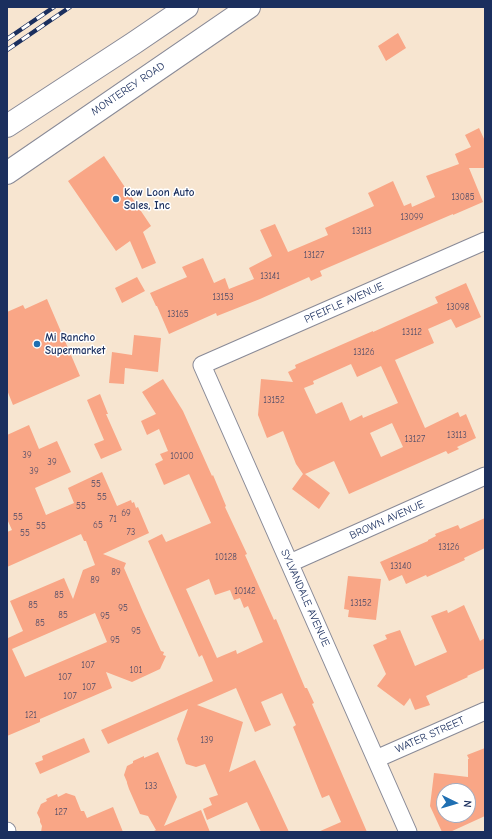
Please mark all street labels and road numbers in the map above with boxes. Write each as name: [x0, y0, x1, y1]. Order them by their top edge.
street label: MONTEREY ROAD: [89, 59, 167, 119]
street label: PFEIFLE AVENUE: [302, 280, 386, 326]
street label: BROWN AVENUE: [348, 498, 426, 542]
street label: SYLVANDALE AVENUE: [278, 547, 332, 649]
street label: WATER STREET: [393, 714, 467, 756]

